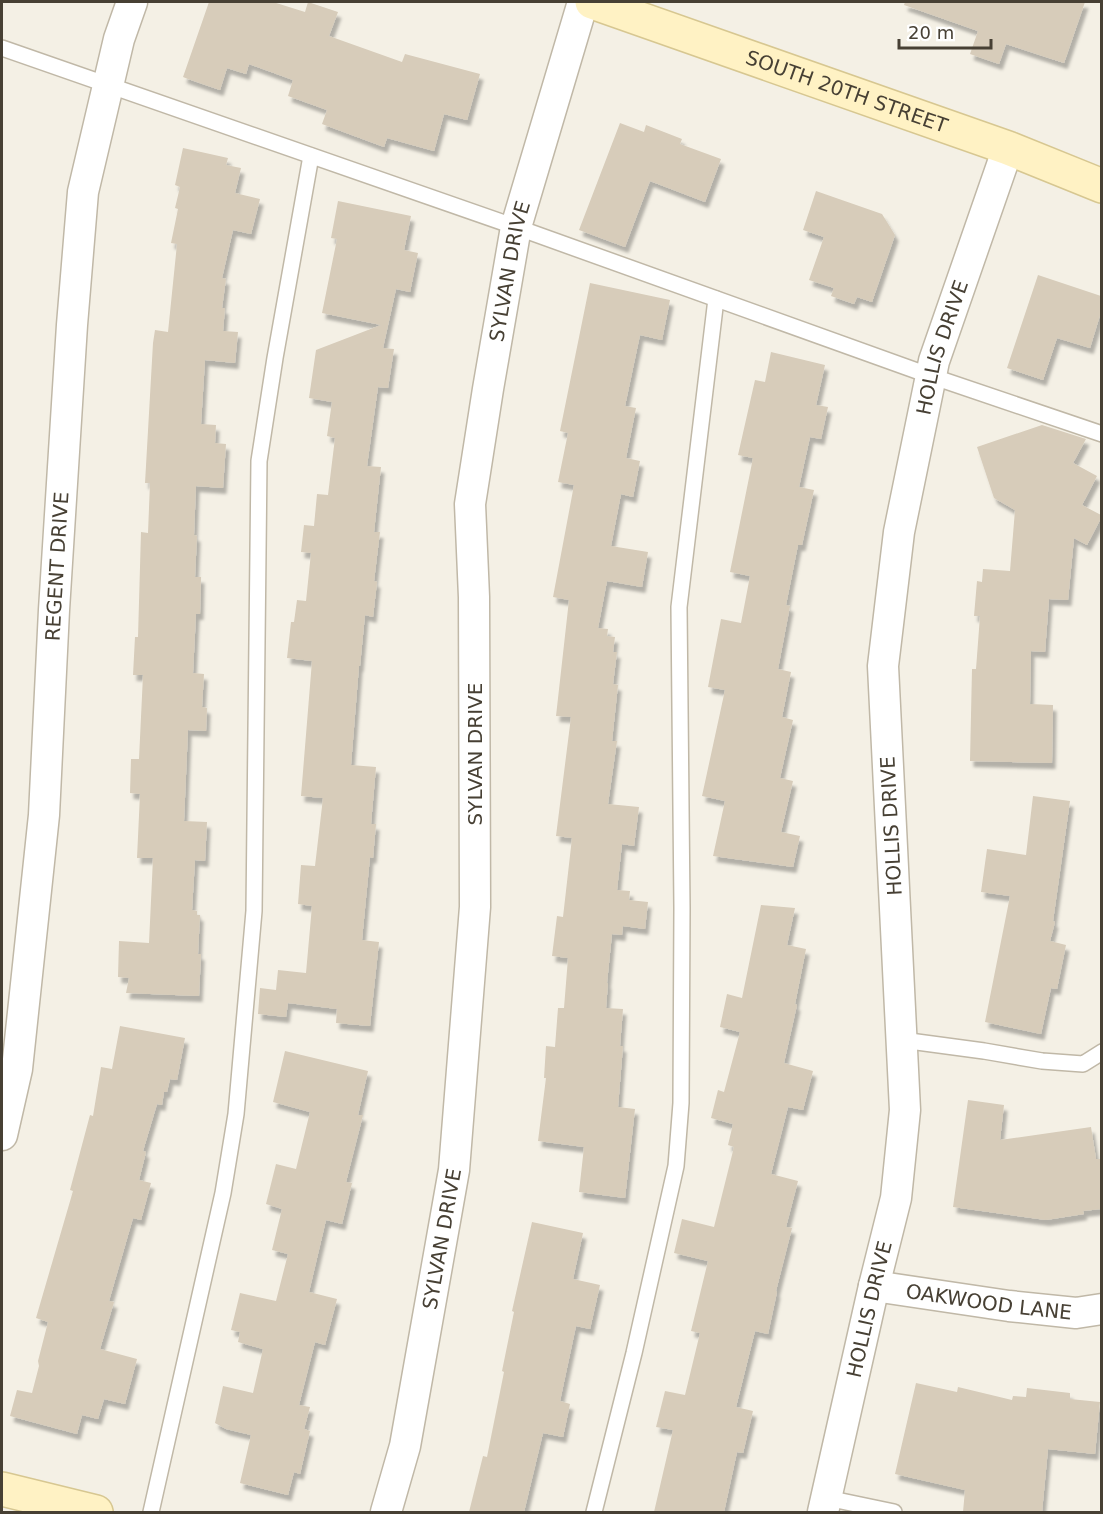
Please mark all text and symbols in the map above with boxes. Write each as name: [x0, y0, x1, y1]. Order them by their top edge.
scale bar: [899, 12, 990, 50]
text: 20 m: [908, 22, 954, 43]
street label: SOUTH 20TH STREET: [743, 45, 952, 138]
street label: SYLVAN DRIVE: [484, 198, 535, 343]
street label: HOLLIS DRIVE: [911, 277, 973, 417]
street label: REGENT DRIVE: [40, 491, 73, 642]
street label: SYLVAN DRIVE: [463, 683, 487, 825]
street label: HOLLIS DRIVE: [875, 756, 907, 896]
street label: SYLVAN DRIVE: [417, 1166, 466, 1311]
street label: HOLLIS DRIVE: [842, 1238, 897, 1380]
street label: OAKWOOD LANE: [904, 1279, 1073, 1325]

